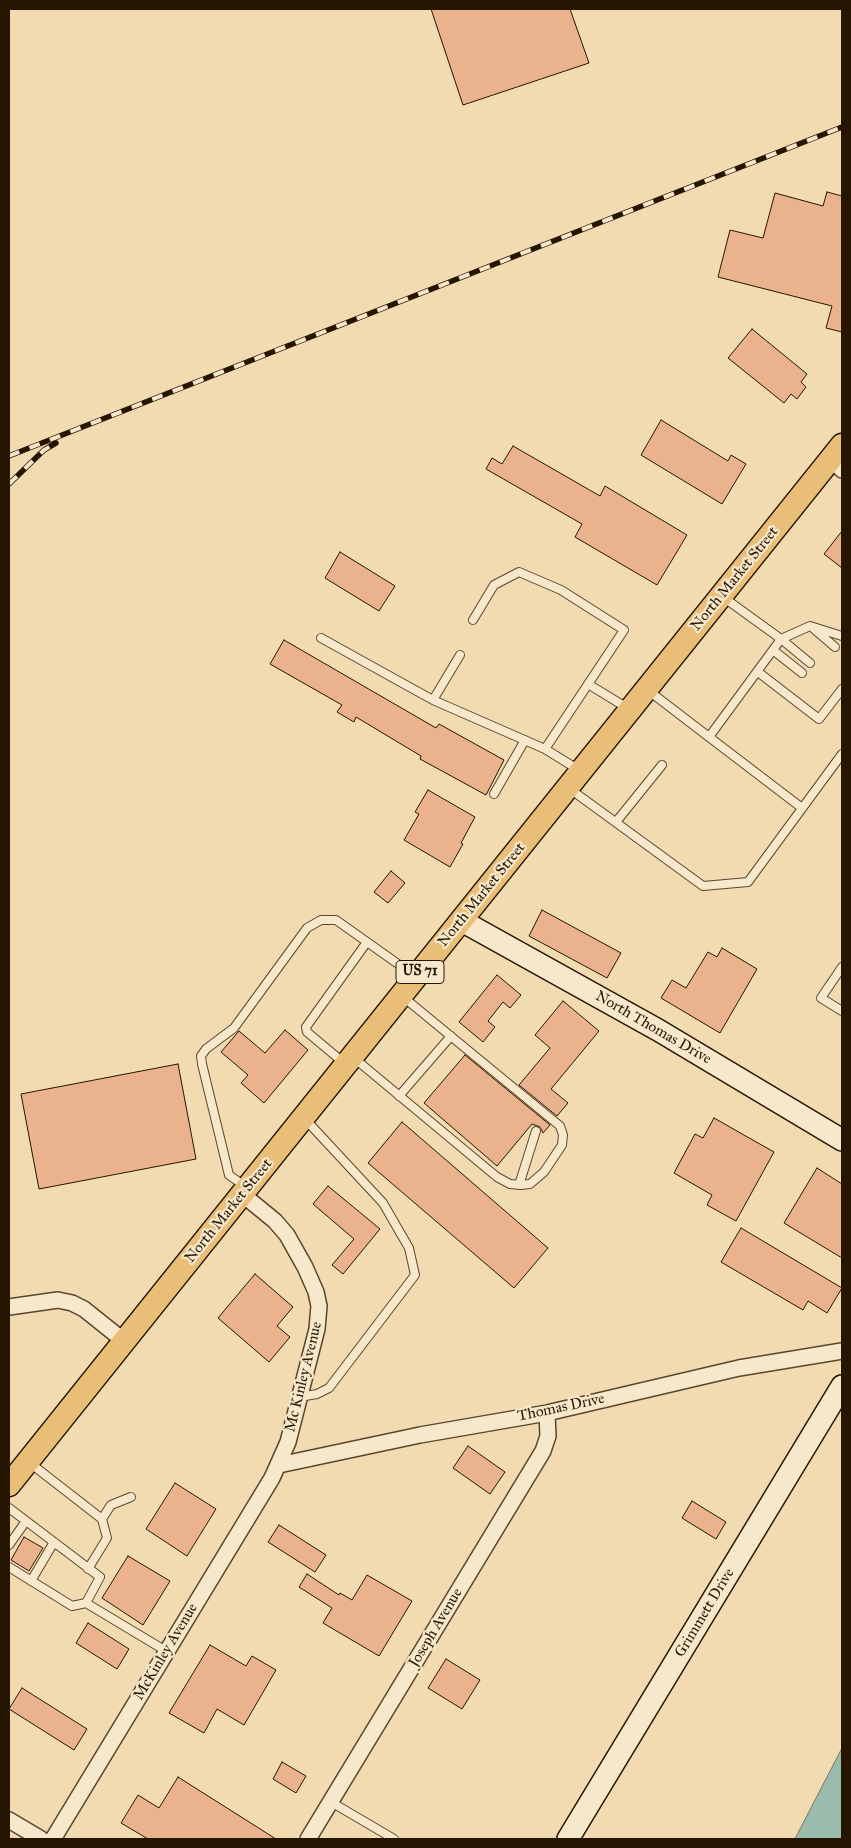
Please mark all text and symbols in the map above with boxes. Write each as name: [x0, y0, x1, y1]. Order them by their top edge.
street label: North Market Street: [687, 523, 783, 635]
street label: North Market Street: [434, 839, 530, 951]
road number: US 71: [396, 960, 444, 984]
street label: North Thomas Drive: [592, 987, 714, 1069]
street label: North Market Street: [181, 1155, 277, 1267]
street label: Mc Kinley Avenue: [282, 1320, 326, 1434]
street label: Thomas Drive: [516, 1390, 606, 1426]
street label: Grimmett Drive: [671, 1565, 739, 1661]
street label: Joseph Avenue: [405, 1585, 467, 1671]
street label: McKinley Avenue: [130, 1600, 202, 1704]

